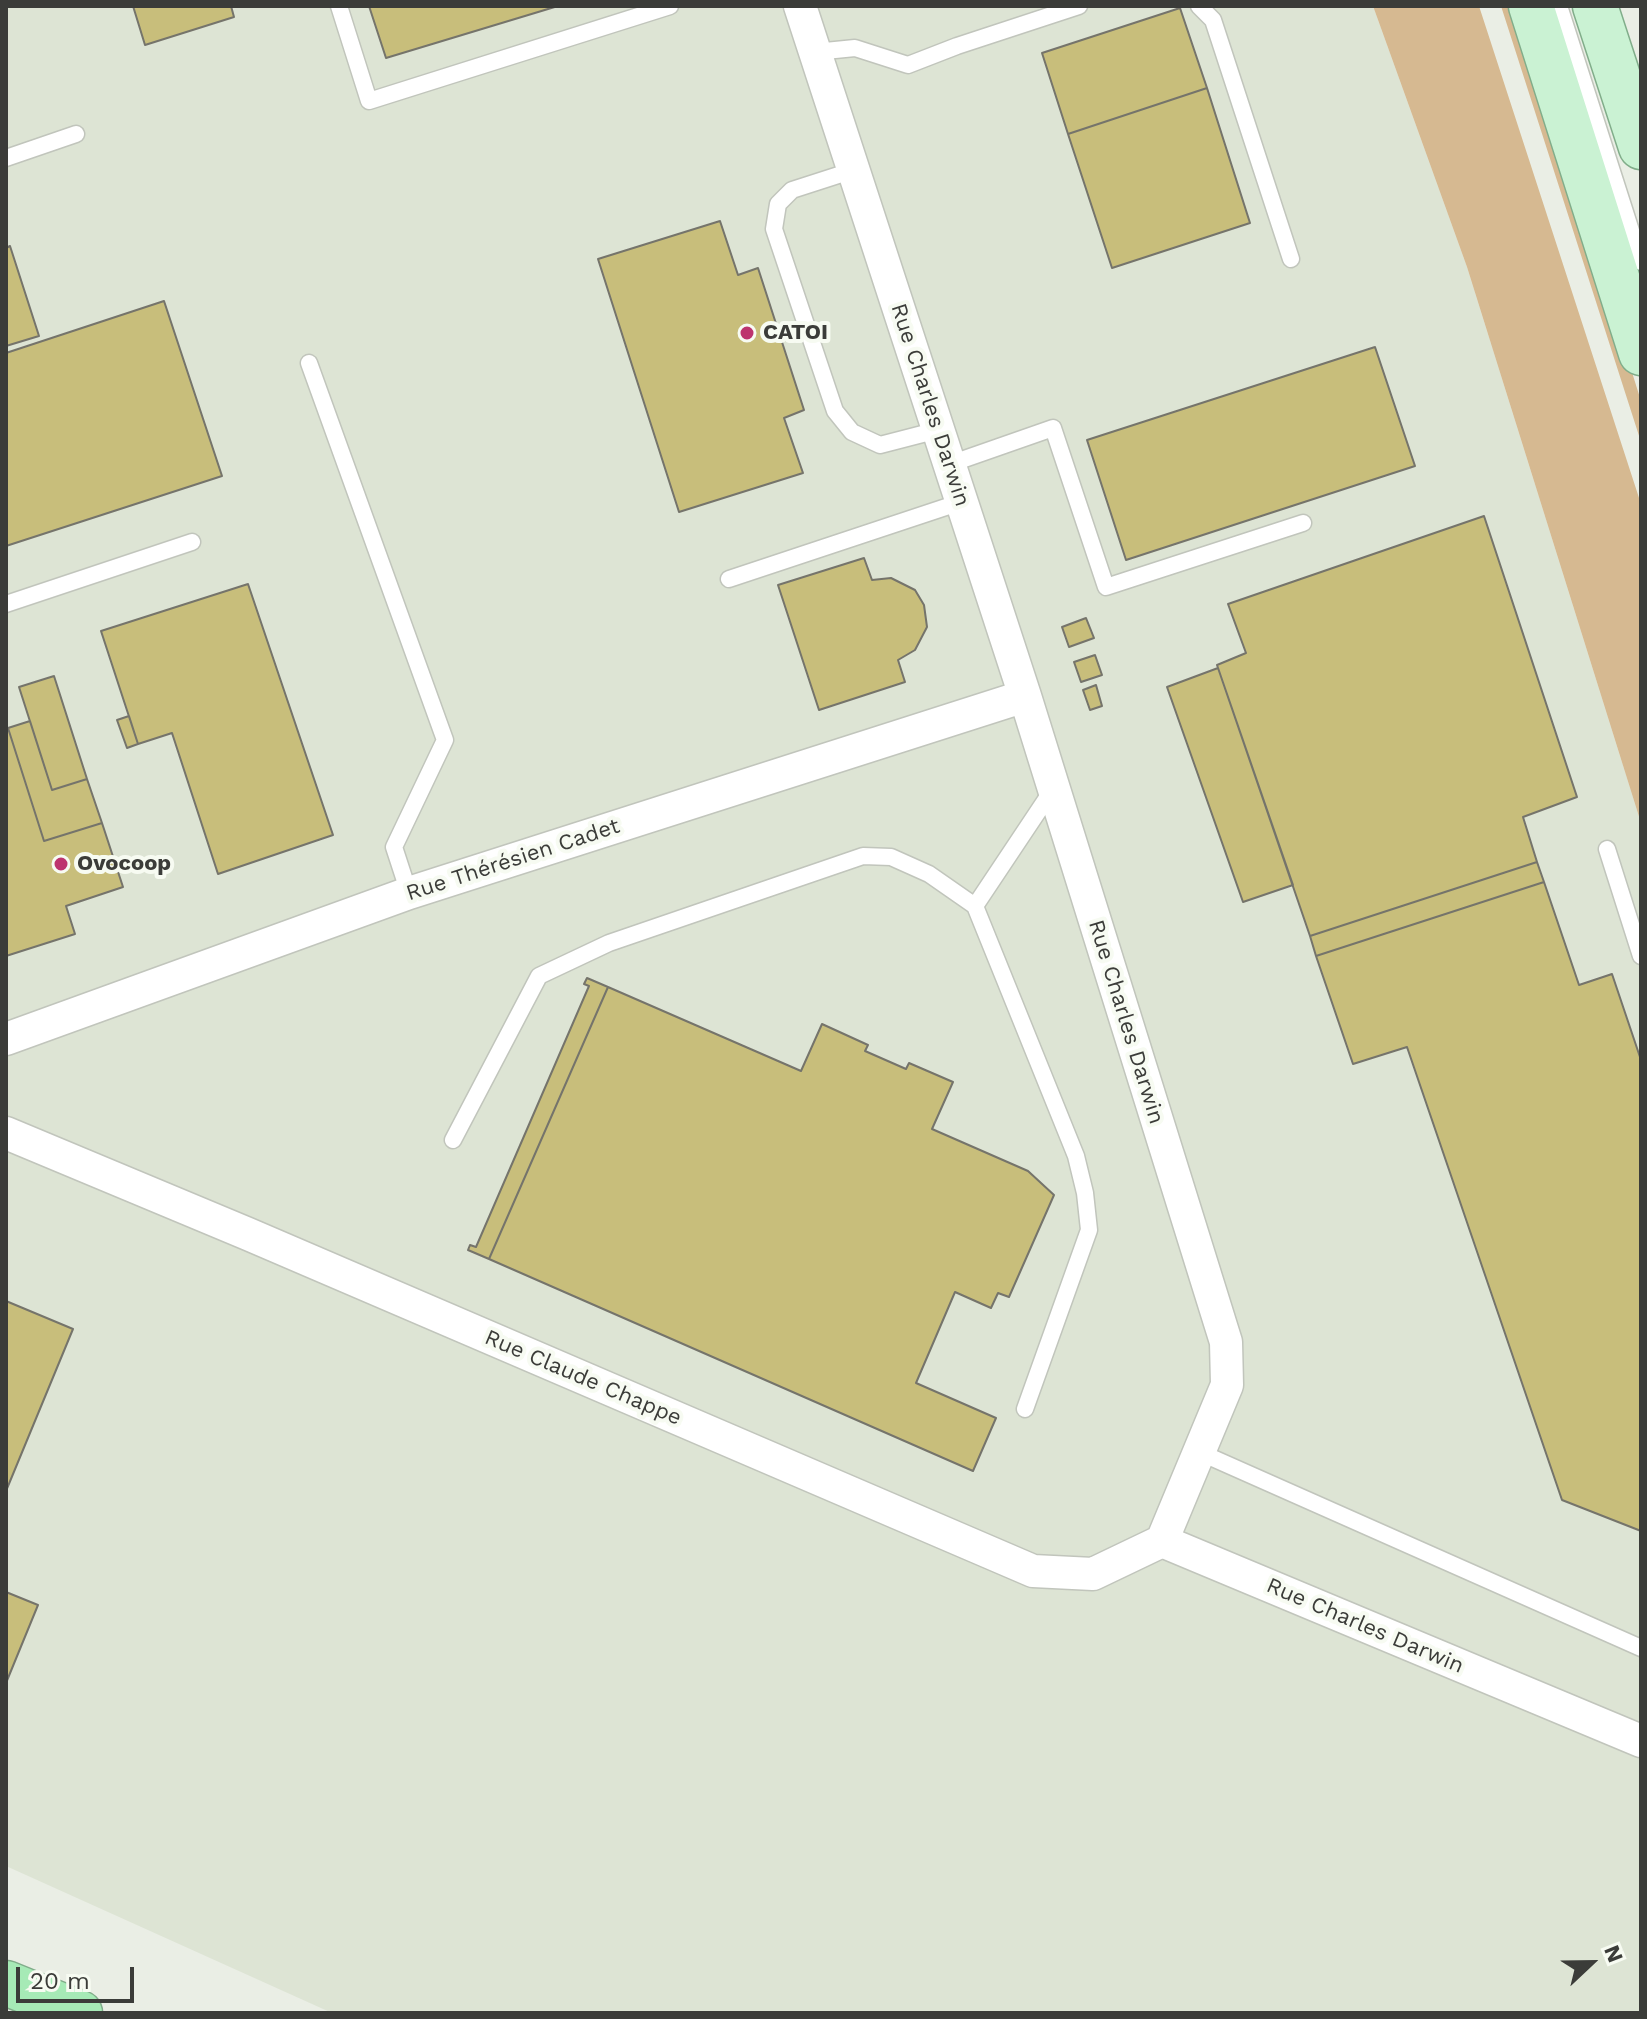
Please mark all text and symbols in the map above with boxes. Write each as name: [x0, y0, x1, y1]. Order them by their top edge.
street label: Rue Charles Darwin: [885, 300, 975, 510]
place label: CATOI: [763, 320, 828, 346]
marker: CATOI: [738, 324, 756, 342]
street label: Rue Thérésien Cadet: [403, 813, 623, 907]
place label: Ovocoop: [77, 851, 171, 877]
marker: Ovocoop: [52, 855, 70, 873]
street label: Rue Charles Darwin: [1082, 917, 1170, 1127]
street label: Rue Claude Chappe: [481, 1325, 685, 1431]
street label: Rue Charles Darwin: [1262, 1572, 1468, 1680]
north arrow: [1551, 1923, 1631, 2003]
text: N: [1599, 1942, 1628, 1966]
scale bar: [20, 1951, 138, 2001]
text: 20 m: [30, 1967, 90, 1995]

